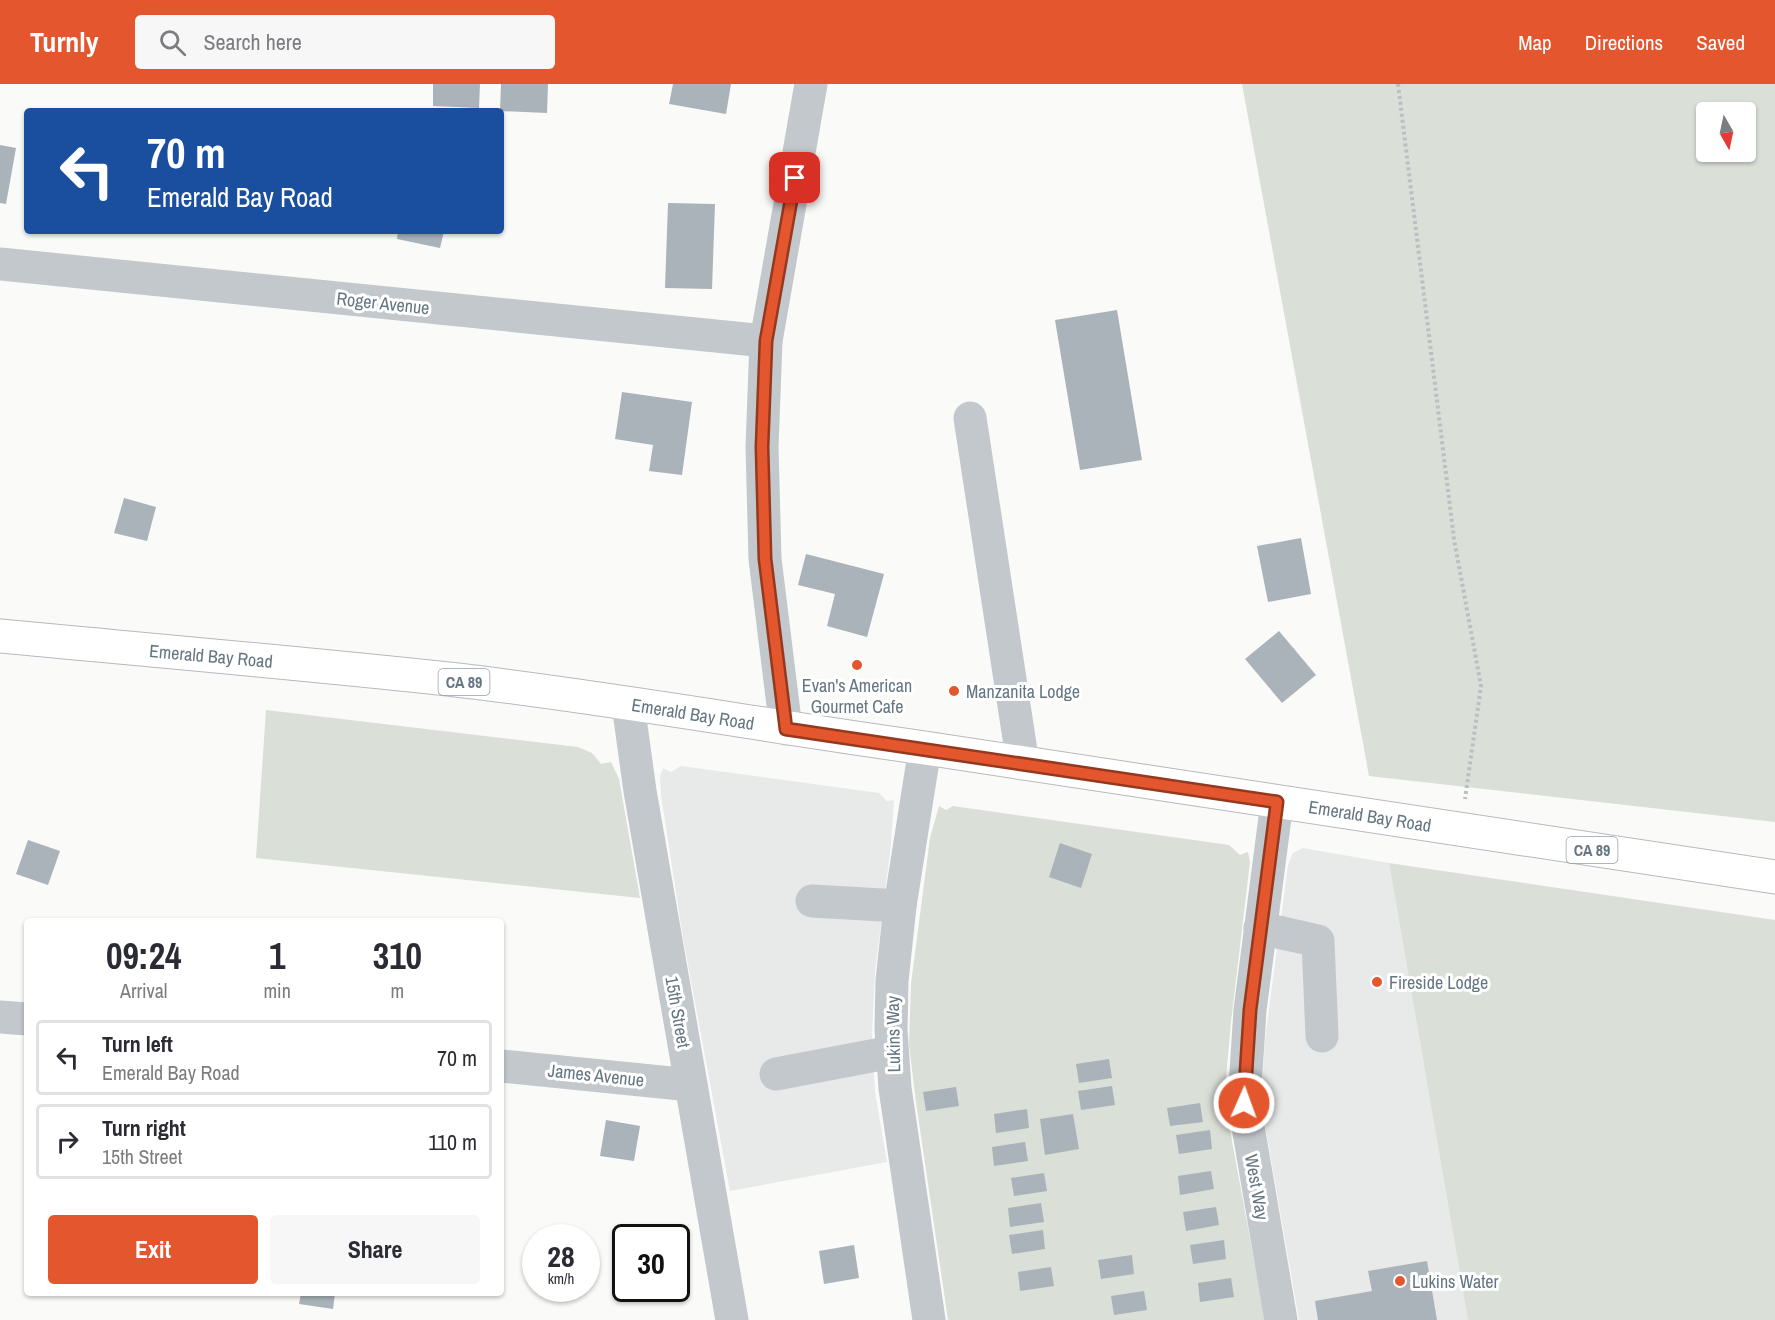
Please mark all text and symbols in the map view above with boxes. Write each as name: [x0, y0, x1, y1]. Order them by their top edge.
search box: [135, 15, 555, 69]
text: Turnly: [30, 23, 99, 61]
icon: search: [156, 26, 189, 59]
text: Search here: [204, 27, 302, 57]
text: Map: [1518, 28, 1552, 57]
text: Directions: [1585, 28, 1663, 57]
text: Saved: [1696, 28, 1745, 57]
north arrow: [1696, 102, 1756, 162]
map controls: [1696, 102, 1756, 162]
text: 70 m: [147, 125, 226, 181]
icon: left: [48, 132, 126, 210]
pin: [769, 152, 820, 203]
icon: arrive: [778, 161, 811, 194]
text: Emerald Bay Road: [147, 179, 333, 215]
street label: Roger Avenue: [335, 286, 431, 320]
street label: Emerald Bay Road: [148, 638, 274, 674]
marker: Evan's American Gourmet Cafe: [850, 658, 864, 672]
road number: CA 89: [438, 669, 490, 695]
place label: Evan's American Gourmet Cafe: [802, 673, 912, 719]
place label: Manzanita Lodge: [966, 679, 1080, 704]
marker: Manzanita Lodge: [947, 684, 961, 698]
street label: Emerald Bay Road: [630, 692, 756, 736]
street label: Emerald Bay Road: [1307, 794, 1433, 838]
road number: CA 89: [1566, 837, 1618, 863]
text: 09:24: [106, 932, 181, 980]
text: 1: [269, 932, 285, 980]
text: 310: [373, 932, 422, 980]
place label: Fireside Lodge: [1389, 970, 1488, 995]
street label: 15th Street: [659, 974, 697, 1050]
marker: Fireside Lodge: [1370, 975, 1384, 989]
text: Arrival: [120, 977, 167, 1004]
text: min: [263, 977, 291, 1004]
text: m: [391, 977, 404, 1004]
street label: Lukins Way: [880, 995, 906, 1073]
text: Turn left: [102, 1029, 173, 1059]
icon: left: [51, 1041, 84, 1074]
text: 70 m: [437, 1043, 477, 1073]
street label: James Avenue: [547, 1058, 645, 1092]
text: Emerald Bay Road: [102, 1059, 240, 1086]
position arrow: [1212, 1071, 1276, 1135]
text: Turn right: [102, 1113, 186, 1143]
icon: right: [51, 1125, 84, 1158]
text: 110 m: [428, 1127, 477, 1157]
text: 15th Street: [102, 1143, 182, 1170]
street label: West Way: [1239, 1152, 1275, 1222]
button: Exit: [48, 1215, 258, 1284]
button: Share: [270, 1215, 480, 1284]
speed limit sign: 30: [612, 1224, 690, 1302]
text: 28: [547, 1236, 575, 1276]
text: km/h: [548, 1268, 574, 1289]
place label: Lukins Water: [1412, 1269, 1499, 1294]
marker: Lukins Water: [1393, 1274, 1407, 1288]

